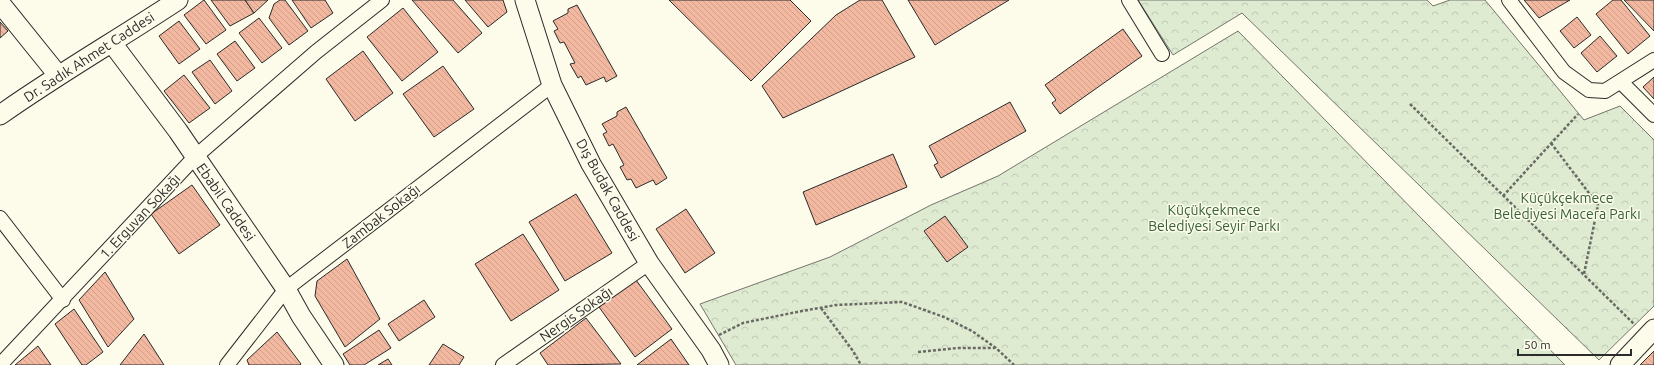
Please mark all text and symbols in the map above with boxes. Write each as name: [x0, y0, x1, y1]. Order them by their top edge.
street label: Dr. Sadık Ahmet Caddesi: [21, 9, 157, 105]
street label: Dış Budak Caddesi: [573, 136, 643, 244]
street label: Ebabil Caddesi: [193, 160, 259, 244]
street label: 1. Erguvan Sokağı: [97, 170, 183, 262]
street label: Zambak Sokağı: [339, 181, 423, 251]
park label: Küçükçekmece Belediyesi Macera Parkı: [1493, 190, 1641, 222]
park label: Küçükçekmece Belediyesi Seyir Parkı: [1148, 202, 1280, 234]
street label: Nergis Sokağı: [537, 283, 615, 345]
scale bar: [1518, 331, 1631, 357]
text: 50 m: [1524, 338, 1551, 351]

